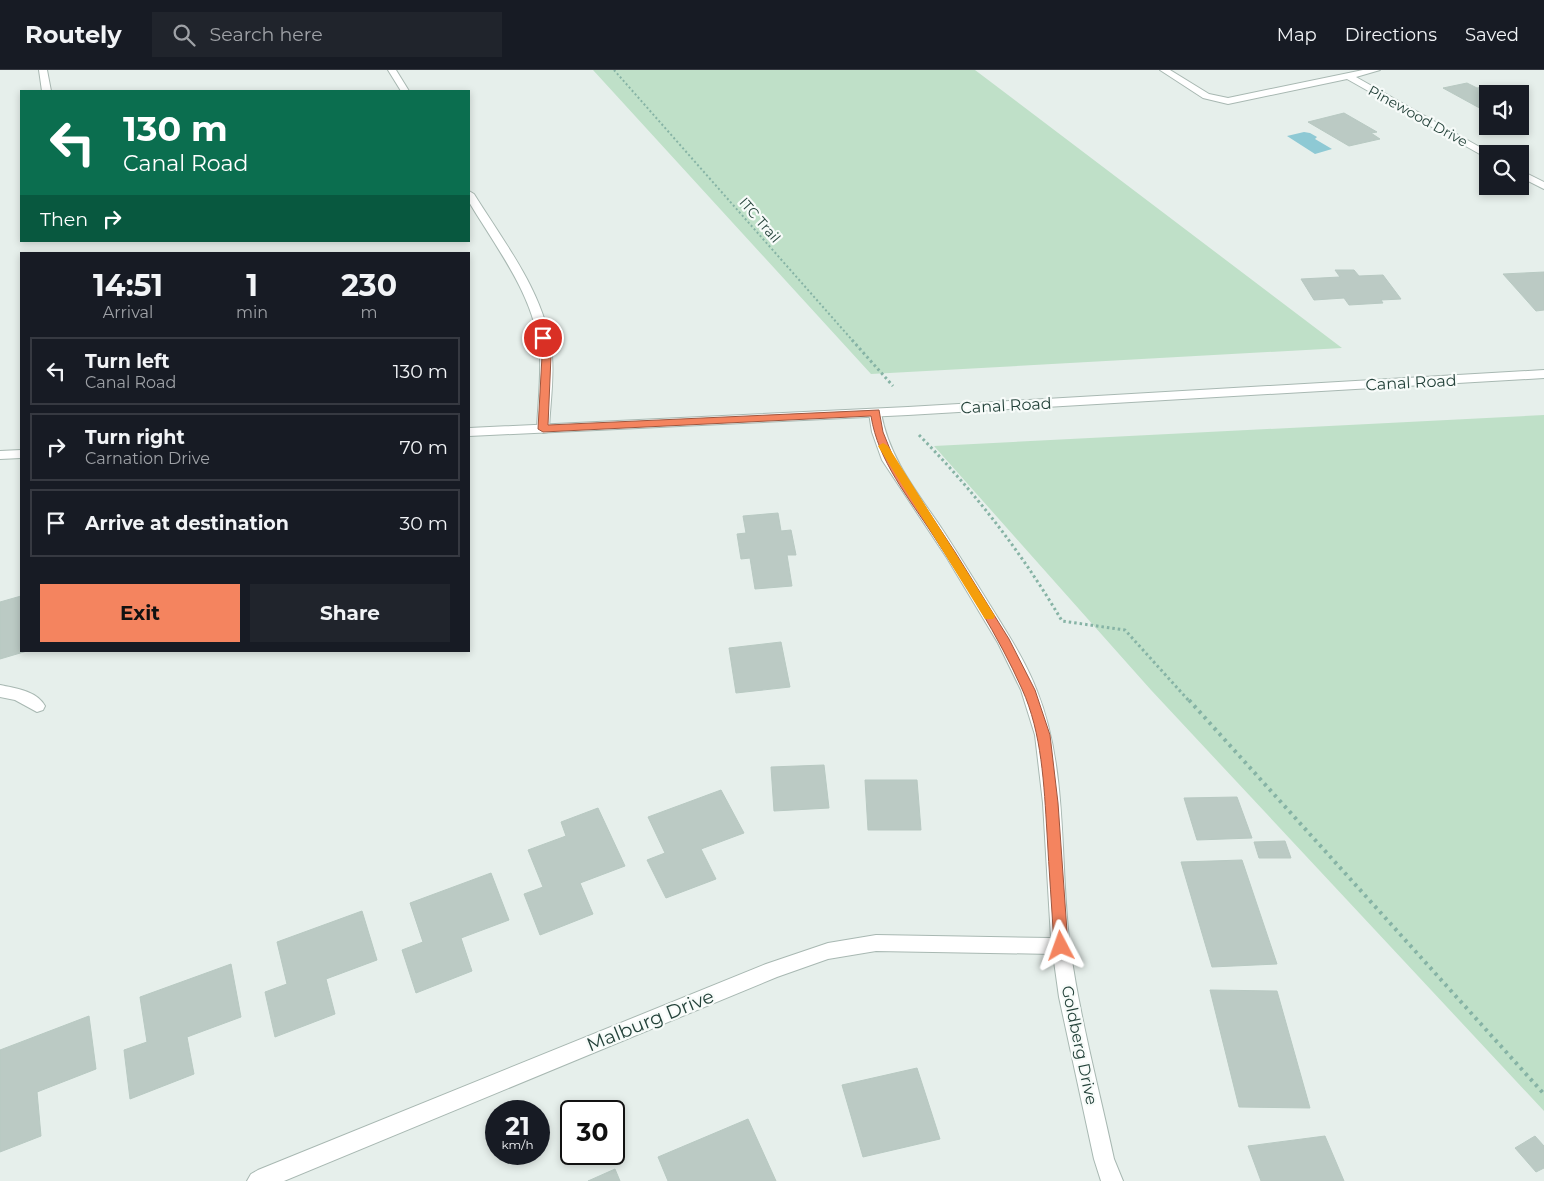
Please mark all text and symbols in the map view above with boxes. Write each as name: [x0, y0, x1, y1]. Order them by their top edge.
search box: [152, 12, 502, 57]
text: Routely: [25, 20, 122, 49]
icon: search: [170, 21, 198, 49]
text: Search here: [210, 23, 323, 46]
text: Map: [1277, 24, 1317, 46]
text: Directions: [1345, 24, 1437, 46]
text: Saved: [1465, 24, 1519, 46]
street label: Pinewood Drive: [1365, 81, 1471, 151]
map controls: [1479, 85, 1529, 195]
button: sound: [1479, 85, 1529, 135]
text: 130 m: [123, 107, 228, 150]
icon: left: [40, 110, 105, 175]
button: search: [1479, 145, 1529, 195]
text: Canal Road: [123, 150, 248, 177]
street label: ITC Trail: [735, 194, 785, 246]
icon: right: [98, 205, 126, 233]
text: Then: [40, 208, 88, 231]
text: 14:51: [93, 267, 163, 304]
text: 1: [246, 267, 258, 304]
text: 230: [341, 267, 397, 304]
text: Arrival: [103, 303, 153, 322]
text: min: [236, 303, 268, 322]
text: m: [361, 303, 378, 322]
pin: [522, 317, 564, 359]
icon: arrive: [529, 324, 557, 352]
text: Turn left: [85, 350, 170, 373]
icon: left: [42, 357, 70, 385]
text: 130 m: [393, 360, 448, 383]
street label: Canal Road: [1365, 371, 1457, 394]
text: Canal Road: [85, 373, 176, 392]
street label: Canal Road: [960, 394, 1052, 417]
text: Turn right: [85, 426, 185, 449]
icon: right: [42, 433, 70, 461]
text: 70 m: [399, 436, 448, 459]
text: Carnation Drive: [85, 449, 210, 468]
icon: arrive: [42, 509, 70, 537]
text: Arrive at destination: [85, 512, 289, 535]
text: 30 m: [400, 512, 448, 535]
button: Exit: [40, 584, 240, 642]
button: Share: [250, 584, 450, 642]
position arrow: [1034, 919, 1086, 971]
street label: Malburg Drive: [583, 984, 717, 1056]
street label: Goldberg Drive: [1058, 984, 1101, 1106]
speed limit sign: 30: [560, 1100, 625, 1165]
text: 21: [505, 1111, 530, 1141]
text: km/h: [501, 1137, 534, 1152]

